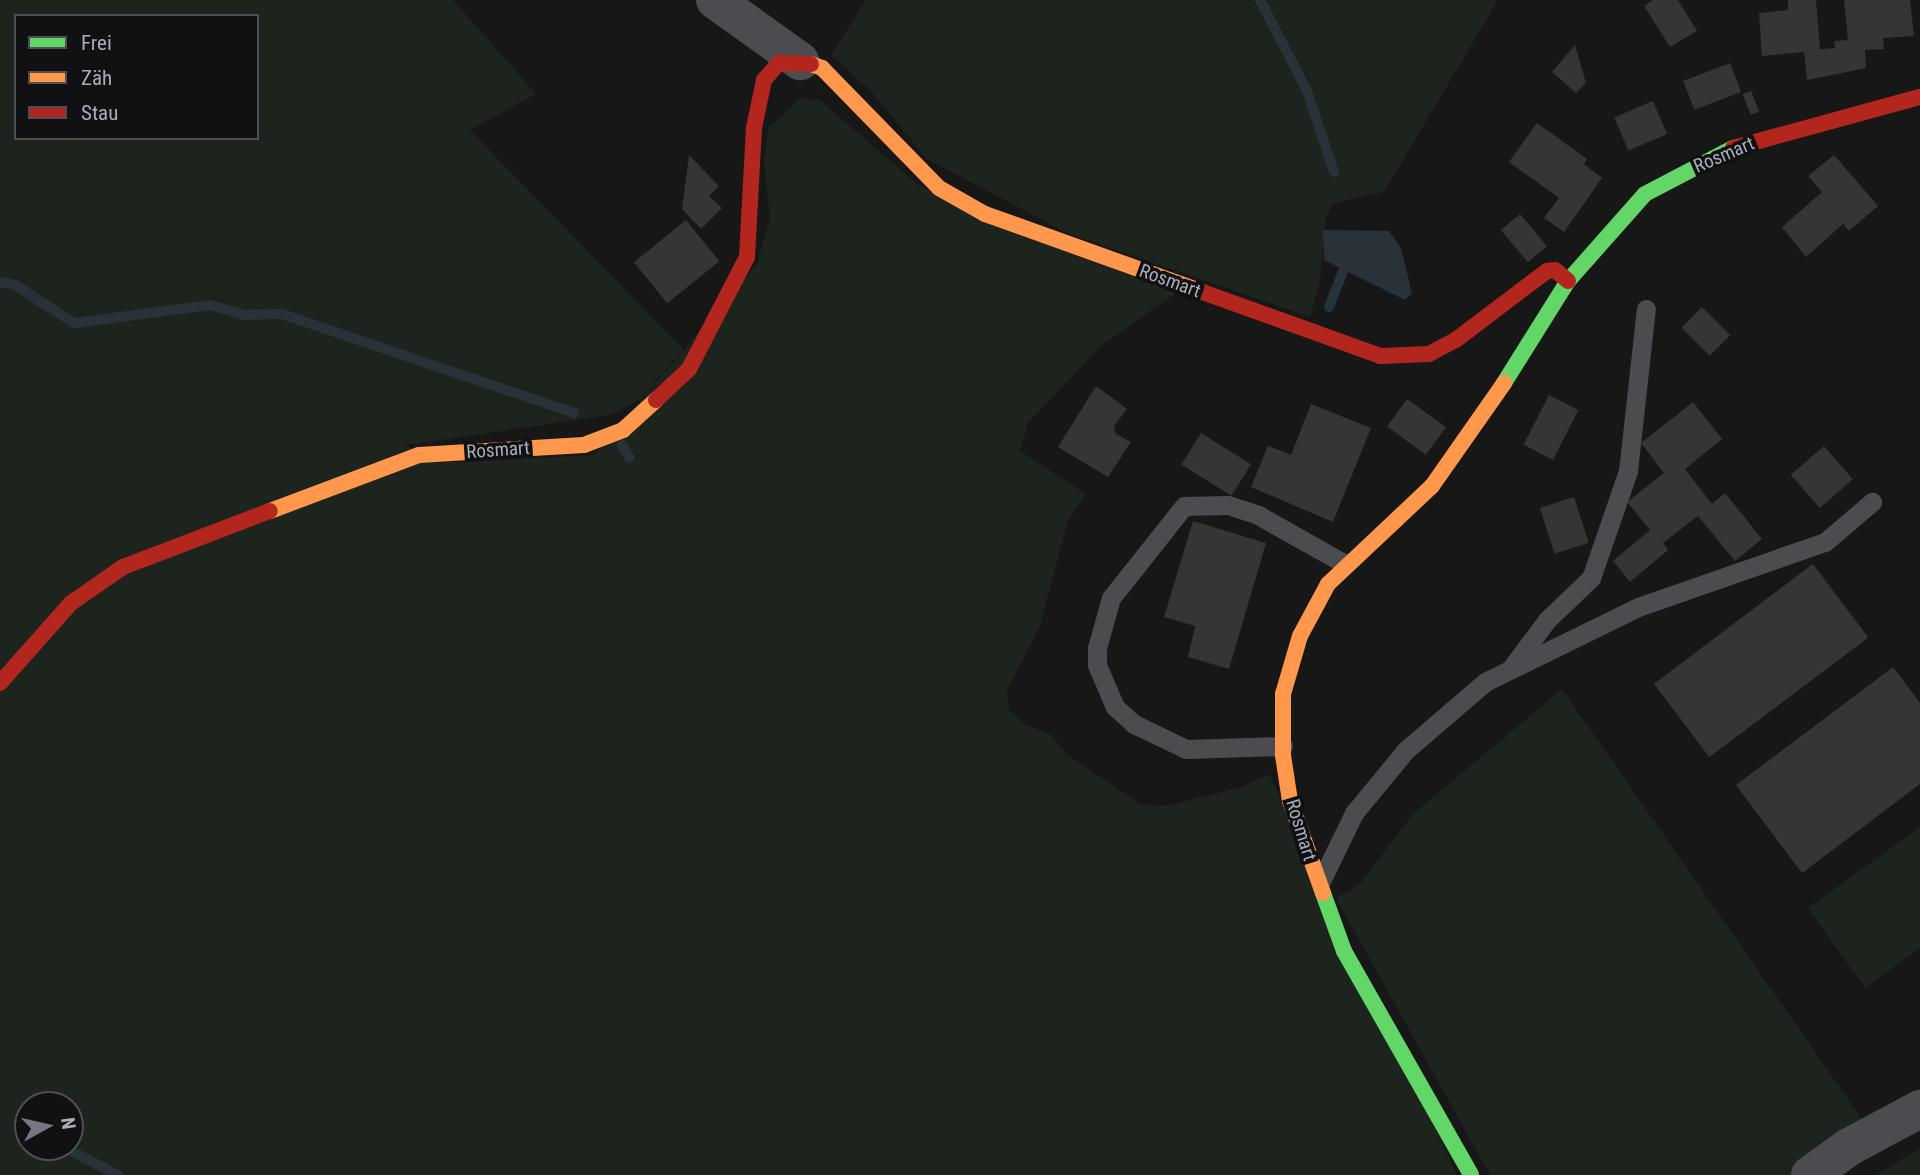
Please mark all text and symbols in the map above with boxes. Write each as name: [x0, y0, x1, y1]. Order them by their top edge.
legend: [14, 14, 259, 140]
text: Frei: [81, 31, 112, 55]
text: Zäh: [81, 66, 112, 90]
text: Stau: [81, 101, 118, 125]
street label: Rosmart: [1690, 132, 1758, 178]
street label: Rosmart: [1136, 259, 1204, 303]
street label: Rosmart: [465, 436, 531, 464]
street label: Rosmart: [1281, 796, 1321, 864]
north arrow: [14, 1091, 84, 1161]
text: N: [56, 1116, 81, 1131]

